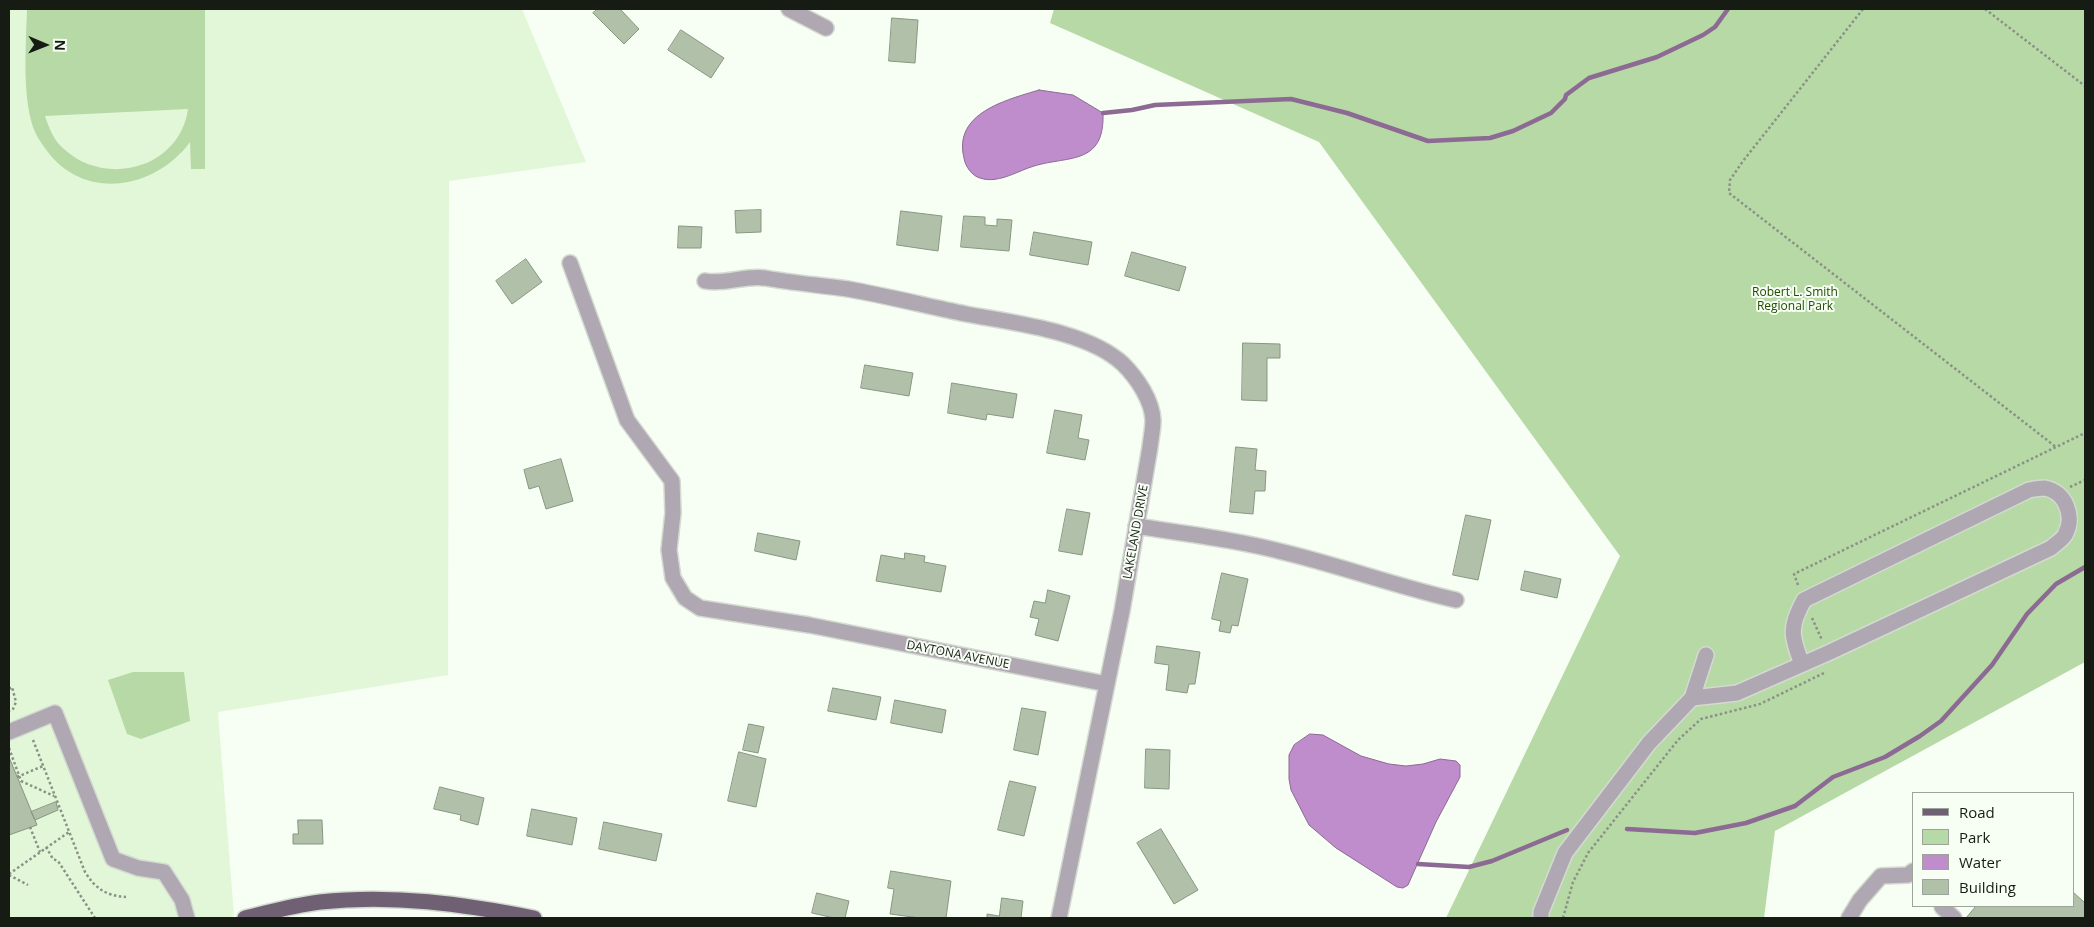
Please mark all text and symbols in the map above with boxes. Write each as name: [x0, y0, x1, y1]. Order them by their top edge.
north arrow: [20, 20, 70, 70]
text: N: [51, 39, 70, 51]
park label: Robert L. Smith Regional Park: [1752, 286, 1838, 314]
street label: LAKELAND DRIVE: [1121, 484, 1151, 580]
street label: DAYTONA AVENUE: [905, 638, 1011, 672]
legend: [1912, 792, 2074, 907]
text: Road: [1959, 802, 1995, 822]
text: Park: [1959, 827, 1990, 847]
text: Water: [1959, 852, 2001, 872]
text: Building: [1959, 877, 2016, 897]

